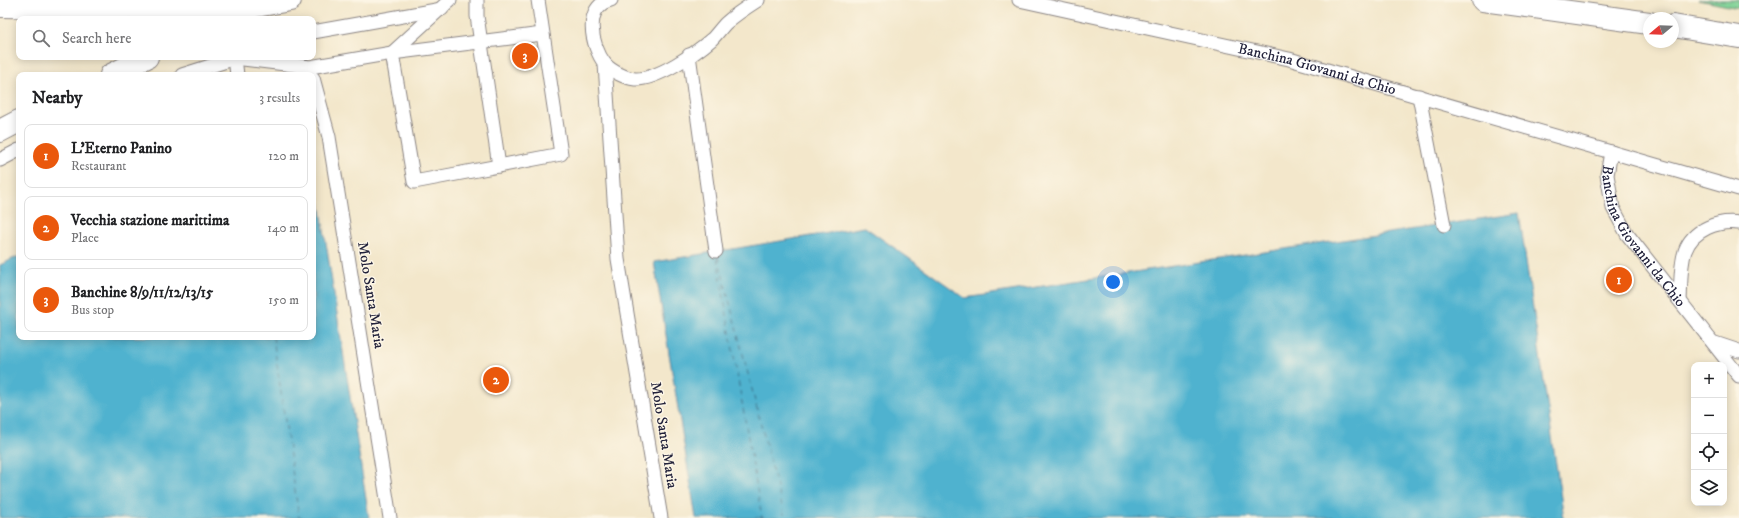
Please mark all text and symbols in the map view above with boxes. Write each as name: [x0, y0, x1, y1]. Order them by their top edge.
north arrow: [1643, 12, 1679, 48]
search box: [16, 16, 316, 60]
icon: search: [30, 27, 52, 49]
text: Search here: [62, 29, 131, 48]
street label: Banchina Giovanni da Chio: [1236, 39, 1398, 99]
pin: 3: [512, 41, 538, 71]
text: Nearby: [32, 87, 82, 109]
text: 3 results: [259, 90, 300, 106]
text: L'Eterno Panino: [71, 139, 172, 158]
text: 1: [44, 148, 48, 164]
text: 120 m: [268, 148, 299, 164]
text: Restaurant: [71, 158, 127, 174]
street label: Banchina Giovanni da Chio: [1598, 164, 1690, 311]
text: Vecchia stazione marittima: [71, 211, 229, 230]
text: 2: [43, 220, 49, 236]
text: 140 m: [267, 220, 299, 236]
text: Place: [71, 230, 99, 246]
street label: Molo Santa Maria: [353, 240, 389, 350]
pin: 1: [1606, 265, 1632, 295]
your location: [1103, 272, 1123, 292]
text: Banchine 8/9/11/12/13/15: [71, 283, 213, 302]
text: 3: [44, 292, 48, 308]
text: 150 m: [268, 292, 299, 308]
text: Bus stop: [71, 302, 114, 318]
map controls: [1691, 362, 1727, 506]
button: +: [1691, 362, 1727, 398]
pin: 2: [483, 365, 509, 395]
street label: Molo Santa Maria: [646, 380, 682, 490]
button: −: [1691, 398, 1727, 434]
button: locate: [1691, 434, 1727, 470]
button: layers: [1691, 470, 1727, 506]

